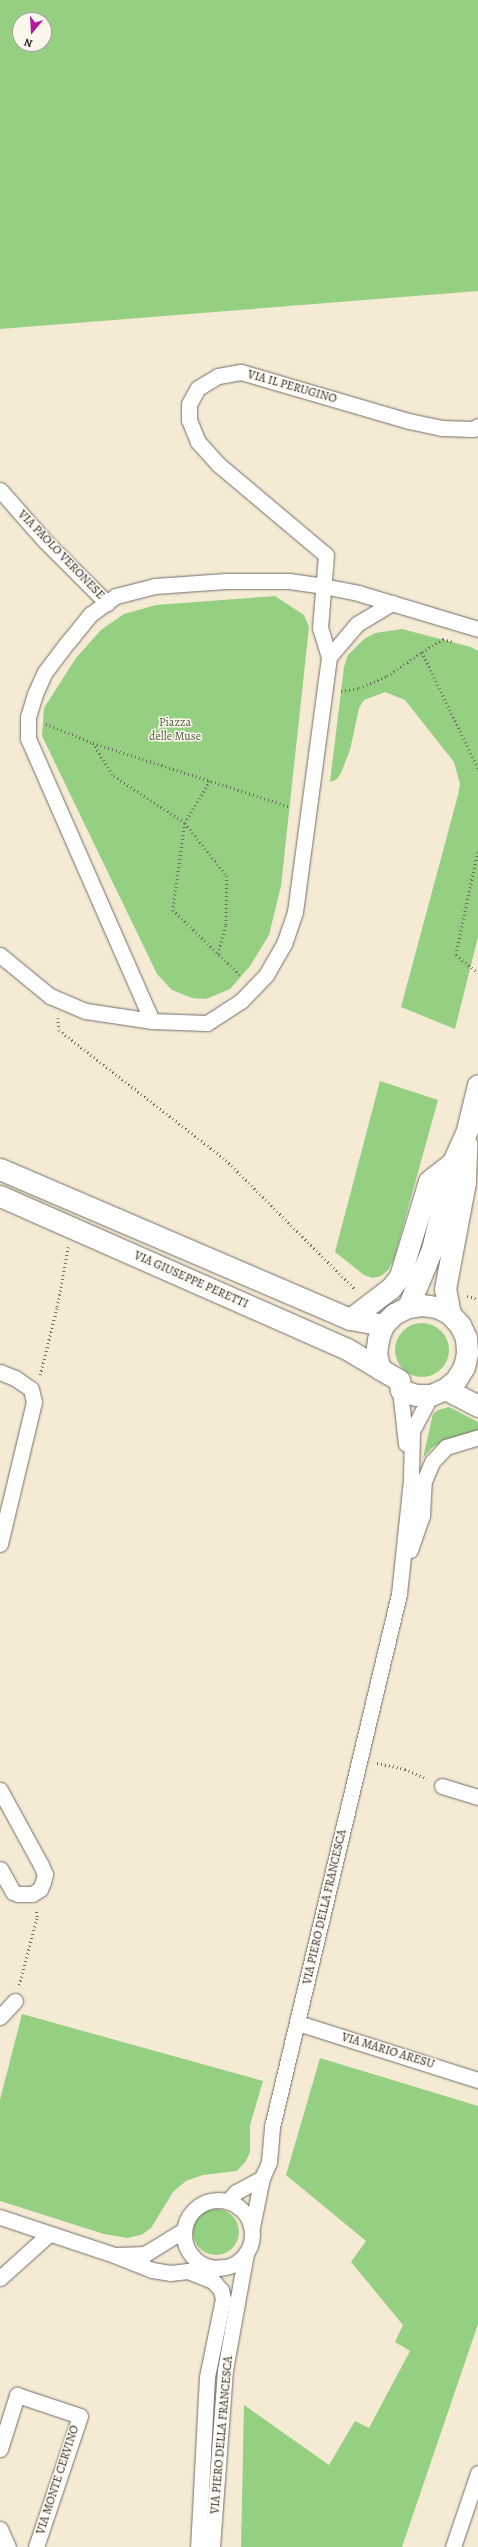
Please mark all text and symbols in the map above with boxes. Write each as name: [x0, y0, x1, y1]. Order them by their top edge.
north arrow: [12, 12, 52, 52]
text: N: [22, 35, 35, 51]
street label: VIA IL PERUGINO: [246, 367, 338, 407]
street label: VIA PAOLO VERONESE: [15, 507, 107, 603]
park label: Piazza delle Muse: [149, 716, 201, 744]
street label: VIA GIUSEPPE PERETTI: [132, 1248, 250, 1312]
street label: VIA PIERO DELLA FRANCESCA: [300, 1828, 350, 1986]
street label: VIA MARIO ARESU: [340, 2030, 436, 2072]
street label: VIA PIERO DELLA FRANCESCA: [208, 2355, 236, 2515]
street label: VIA MONTE CERVINO: [34, 2424, 82, 2536]

